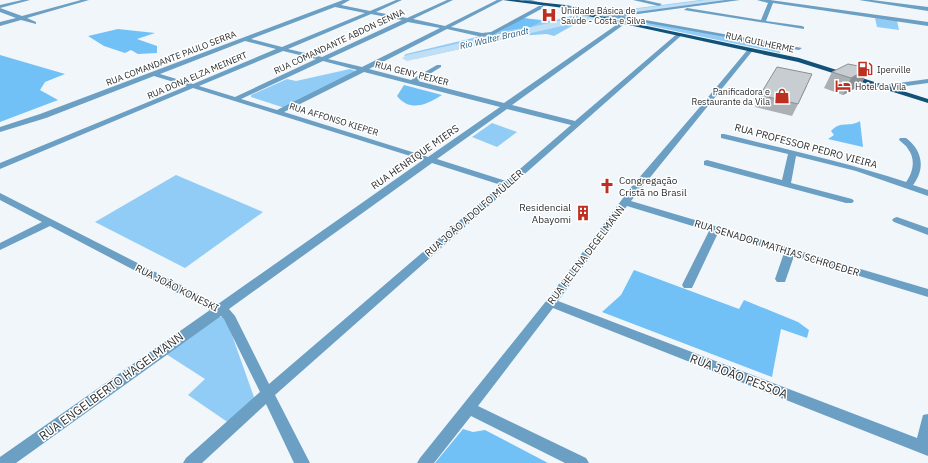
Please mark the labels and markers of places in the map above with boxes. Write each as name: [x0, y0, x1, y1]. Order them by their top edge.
place label: Unidade Básica de Saúde - Costa e Silva: [561, 5, 645, 26]
hospital icon: Unidade Básica de Saúde - Costa e Silva: [540, 6, 558, 24]
fuel station icon: Iperville: [856, 60, 874, 78]
place label: Iperville: [877, 64, 911, 75]
hotel icon: Hotel da Vila: [834, 77, 852, 95]
place label: Hotel da Vila: [855, 81, 906, 92]
place label: Panificadora e Restaurante da Vila: [692, 86, 770, 107]
shop icon: Panificadora e Restaurante da Vila: [773, 87, 791, 105]
place label: Congregação Cristã no Brasil: [619, 174, 687, 199]
church icon: Congregação Cristã no Brasil: [598, 177, 616, 195]
place label: Residencial Abayomi: [519, 201, 571, 226]
building icon: Residencial Abayomi: [574, 204, 592, 222]

